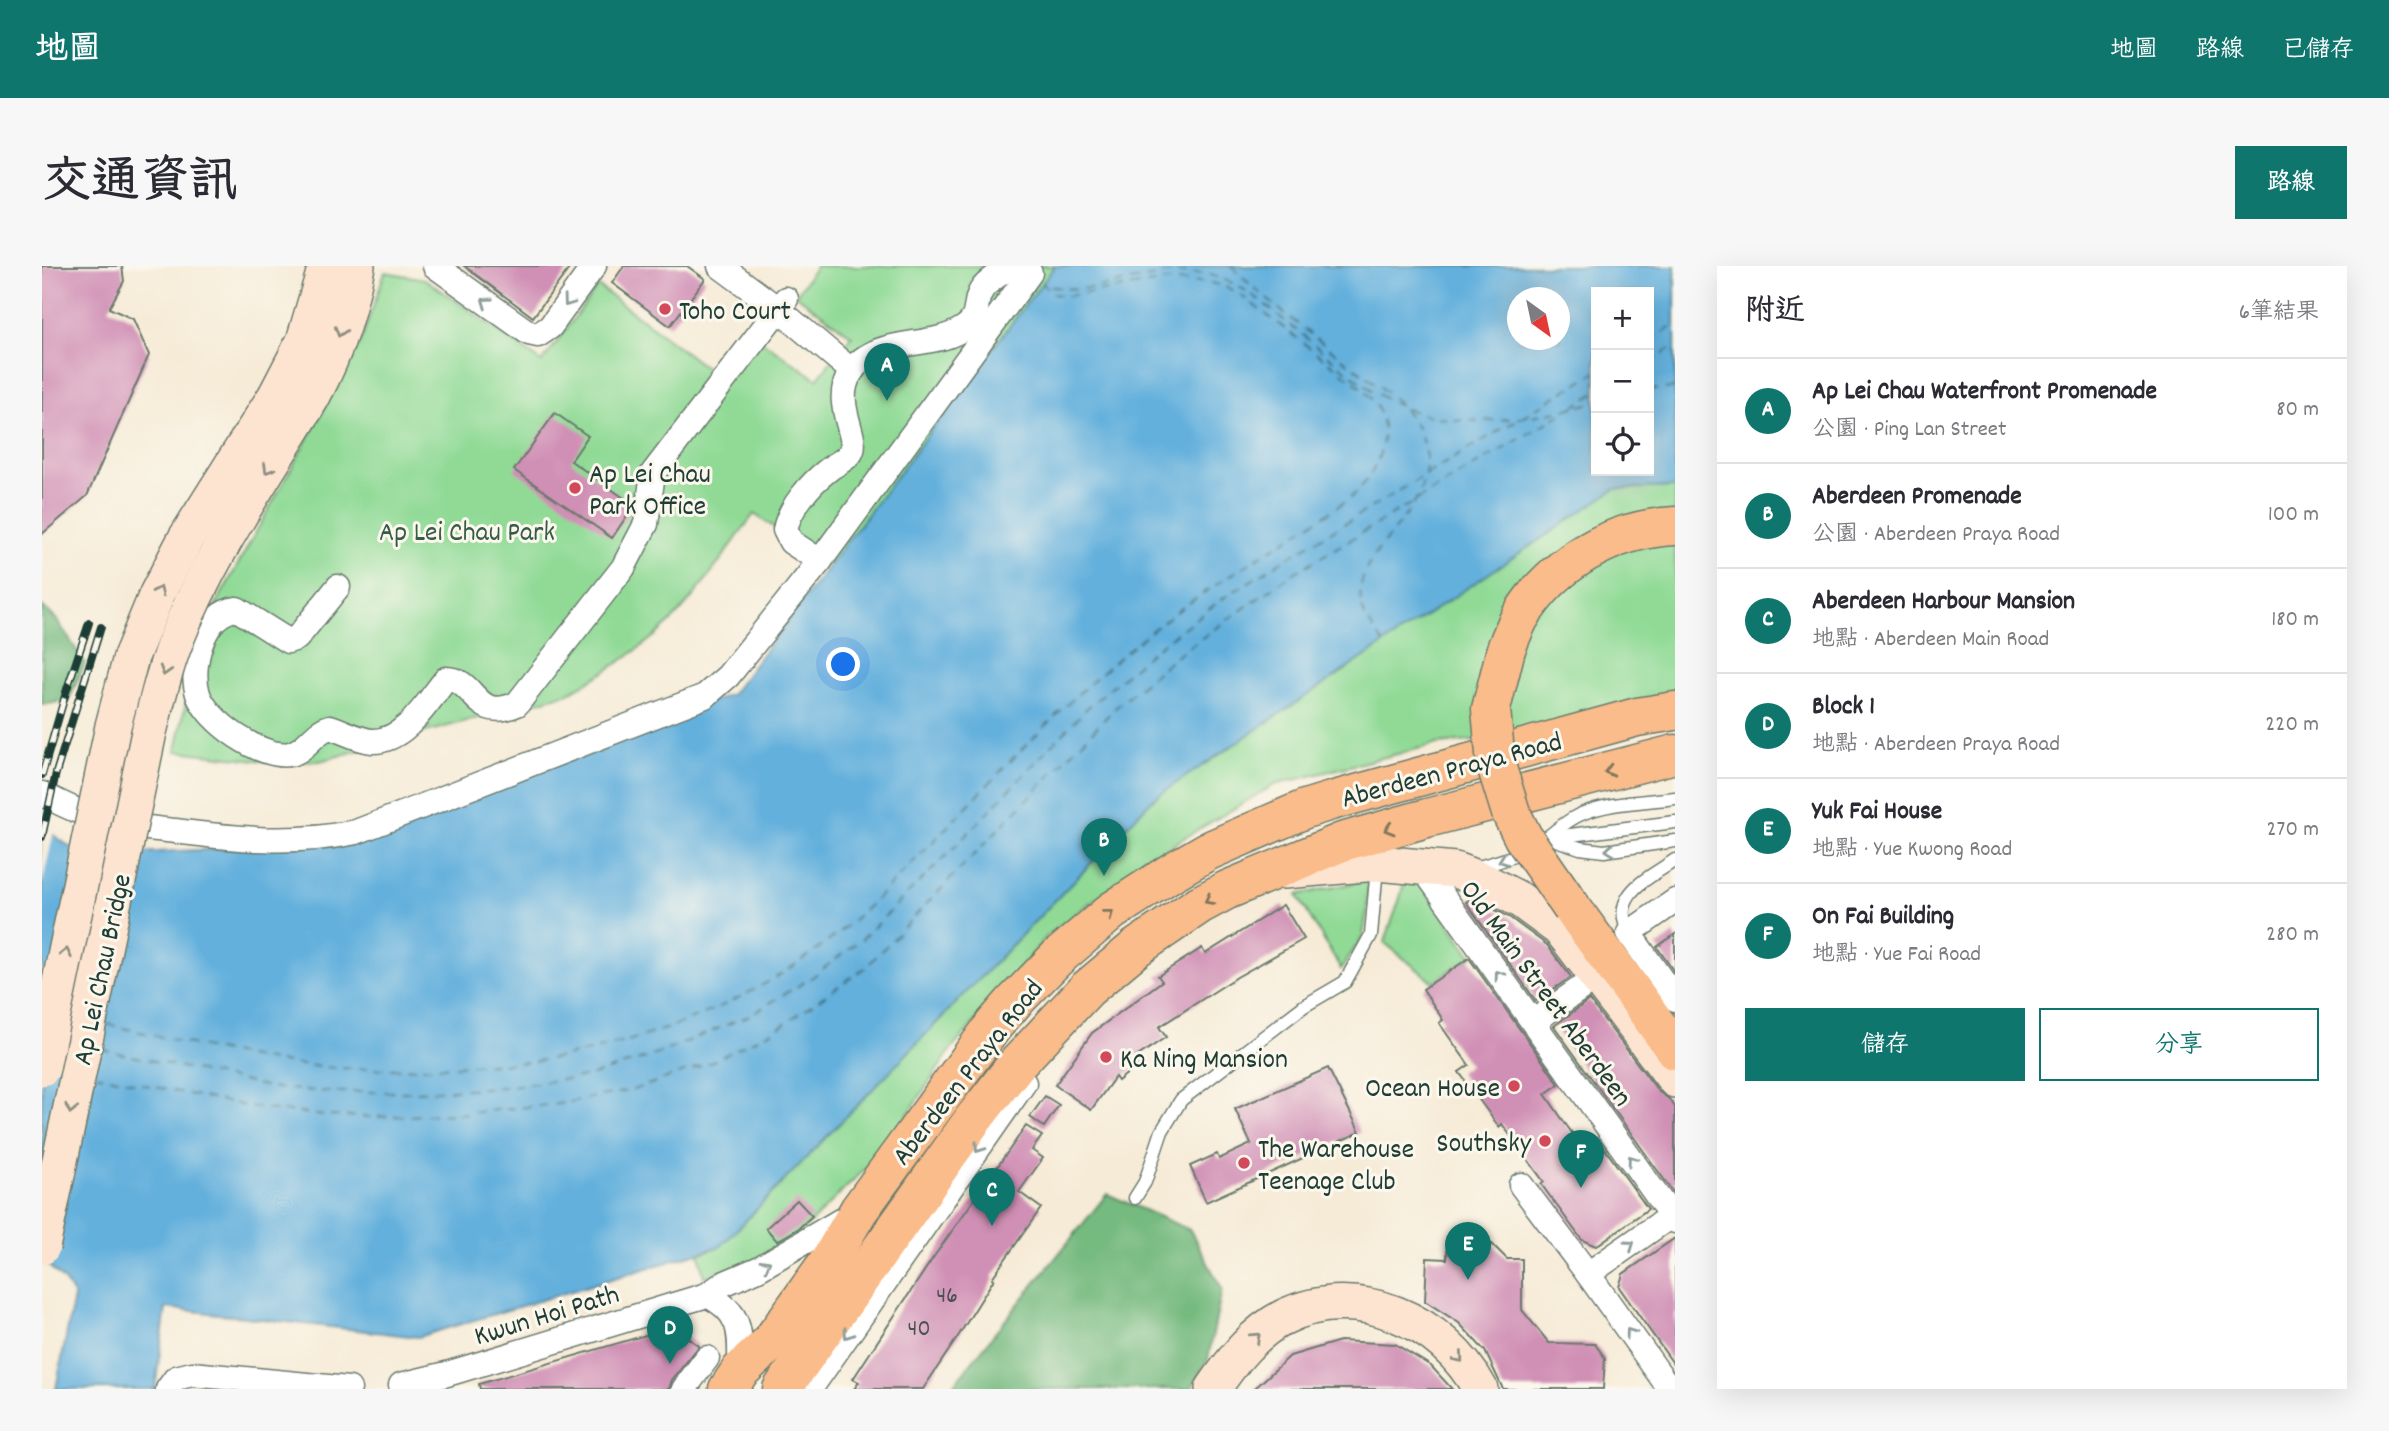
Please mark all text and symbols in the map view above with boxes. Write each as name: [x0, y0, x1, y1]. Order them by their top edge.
text: 地圖: [35, 28, 101, 75]
text: 地圖: [2110, 34, 2158, 68]
text: 路線: [2196, 34, 2244, 68]
text: 已儲存: [2282, 34, 2354, 68]
button: 路線: [2235, 146, 2347, 219]
text: 交通資訊: [42, 150, 238, 220]
north arrow: [1507, 287, 1570, 350]
map controls: [1591, 287, 1654, 476]
button: +: [1591, 287, 1654, 350]
text: 附近: [1745, 292, 1805, 335]
one-way arrow: [564, 294, 576, 307]
place label: Toho Court: [679, 294, 791, 334]
text: 6筆結果: [2239, 297, 2319, 330]
one-way arrow: [481, 298, 494, 310]
marker: Toho Court: [657, 301, 673, 317]
one-way arrow: [333, 326, 348, 338]
pin: A: [864, 343, 910, 401]
button: −: [1591, 350, 1654, 413]
text: Ap Lei Chau Waterfront Promenade: [1812, 374, 2157, 411]
text: A: [1762, 394, 1774, 427]
text: 80 m: [2276, 394, 2319, 427]
button: locate: [1591, 413, 1654, 476]
text: 公園 · Ping Lan Street: [1812, 414, 2006, 447]
place label: Ap Lei Chau Park Office: [589, 457, 711, 529]
one-way arrow: [264, 462, 277, 475]
text: Aberdeen Promenade: [1812, 479, 2022, 516]
marker: Ap Lei Chau Park Office: [567, 480, 583, 496]
text: B: [1763, 499, 1773, 532]
text: 100 m: [2268, 499, 2319, 532]
park label: Ap Lei Chau Park: [379, 515, 555, 555]
text: 公園 · Aberdeen Praya Road: [1812, 519, 2060, 552]
text: Aberdeen Harbour Mansion: [1812, 584, 2075, 621]
one-way arrow: [150, 586, 164, 598]
text: C: [1762, 604, 1774, 637]
text: 180 m: [2271, 604, 2319, 637]
text: 地點 · Aberdeen Main Road: [1812, 624, 2049, 657]
your location: [826, 647, 860, 681]
one-way arrow: [159, 664, 173, 677]
text: Block 1: [1812, 689, 1875, 726]
text: D: [1762, 709, 1774, 742]
text: 220 m: [2265, 709, 2319, 742]
street label: Aberdeen Praya Road: [1338, 724, 1567, 821]
text: 地點 · Aberdeen Praya Road: [1812, 729, 2060, 762]
one-way arrow: [1603, 763, 1615, 777]
text: Yuk Fai House: [1812, 794, 1942, 831]
text: E: [1763, 814, 1773, 847]
text: 270 m: [2267, 814, 2319, 847]
pin: B: [1081, 818, 1127, 876]
one-way arrow: [1383, 820, 1395, 835]
text: 地點 · Yue Kwong Road: [1812, 834, 2012, 867]
one-way arrow: [1604, 842, 1615, 857]
one-way arrow: [1498, 852, 1510, 866]
street label: Ap Lei Chau Bridge: [65, 871, 145, 1069]
street label: Old Main Street Aberdeen: [1448, 873, 1640, 1117]
one-way arrow: [1204, 891, 1216, 905]
text: On Fai Building: [1812, 899, 1954, 936]
one-way arrow: [1102, 910, 1114, 923]
text: F: [1763, 919, 1773, 952]
text: 280 m: [2266, 919, 2319, 952]
text: 地點 · Yue Fai Road: [1812, 939, 1981, 972]
one-way arrow: [57, 947, 72, 959]
one-way arrow: [1495, 970, 1508, 983]
street label: Aberdeen Praya Road: [884, 972, 1055, 1176]
button: 儲存: [1745, 1008, 2025, 1081]
button: 分享: [2039, 1008, 2319, 1081]
place label: Ka Ning Mansion: [1120, 1042, 1288, 1082]
marker: Ka Ning Mansion: [1098, 1049, 1114, 1065]
place label: Ocean House: [1365, 1071, 1500, 1111]
marker: Ocean House: [1506, 1078, 1522, 1094]
one-way arrow: [64, 1103, 79, 1115]
place label: Southsky: [1436, 1126, 1532, 1166]
pin: F: [1558, 1130, 1604, 1188]
place label: The Warehouse Teenage Club: [1258, 1132, 1414, 1204]
marker: Southsky: [1537, 1133, 1553, 1149]
one-way arrow: [975, 1140, 987, 1153]
marker: The Warehouse Teenage Club: [1236, 1155, 1252, 1171]
one-way arrow: [1628, 1155, 1640, 1168]
pin: C: [969, 1168, 1015, 1226]
pin: E: [1445, 1222, 1491, 1280]
one-way arrow: [1622, 1241, 1635, 1253]
one-way arrow: [758, 1260, 771, 1273]
street label: Kwun Hoi Path: [470, 1277, 625, 1359]
house number: 46: [936, 1280, 958, 1314]
pin: D: [647, 1306, 693, 1364]
house number: 40: [907, 1313, 931, 1347]
one-way arrow: [844, 1326, 857, 1339]
one-way arrow: [1626, 1328, 1638, 1341]
one-way arrow: [1248, 1333, 1261, 1345]
one-way arrow: [1451, 1350, 1463, 1363]

